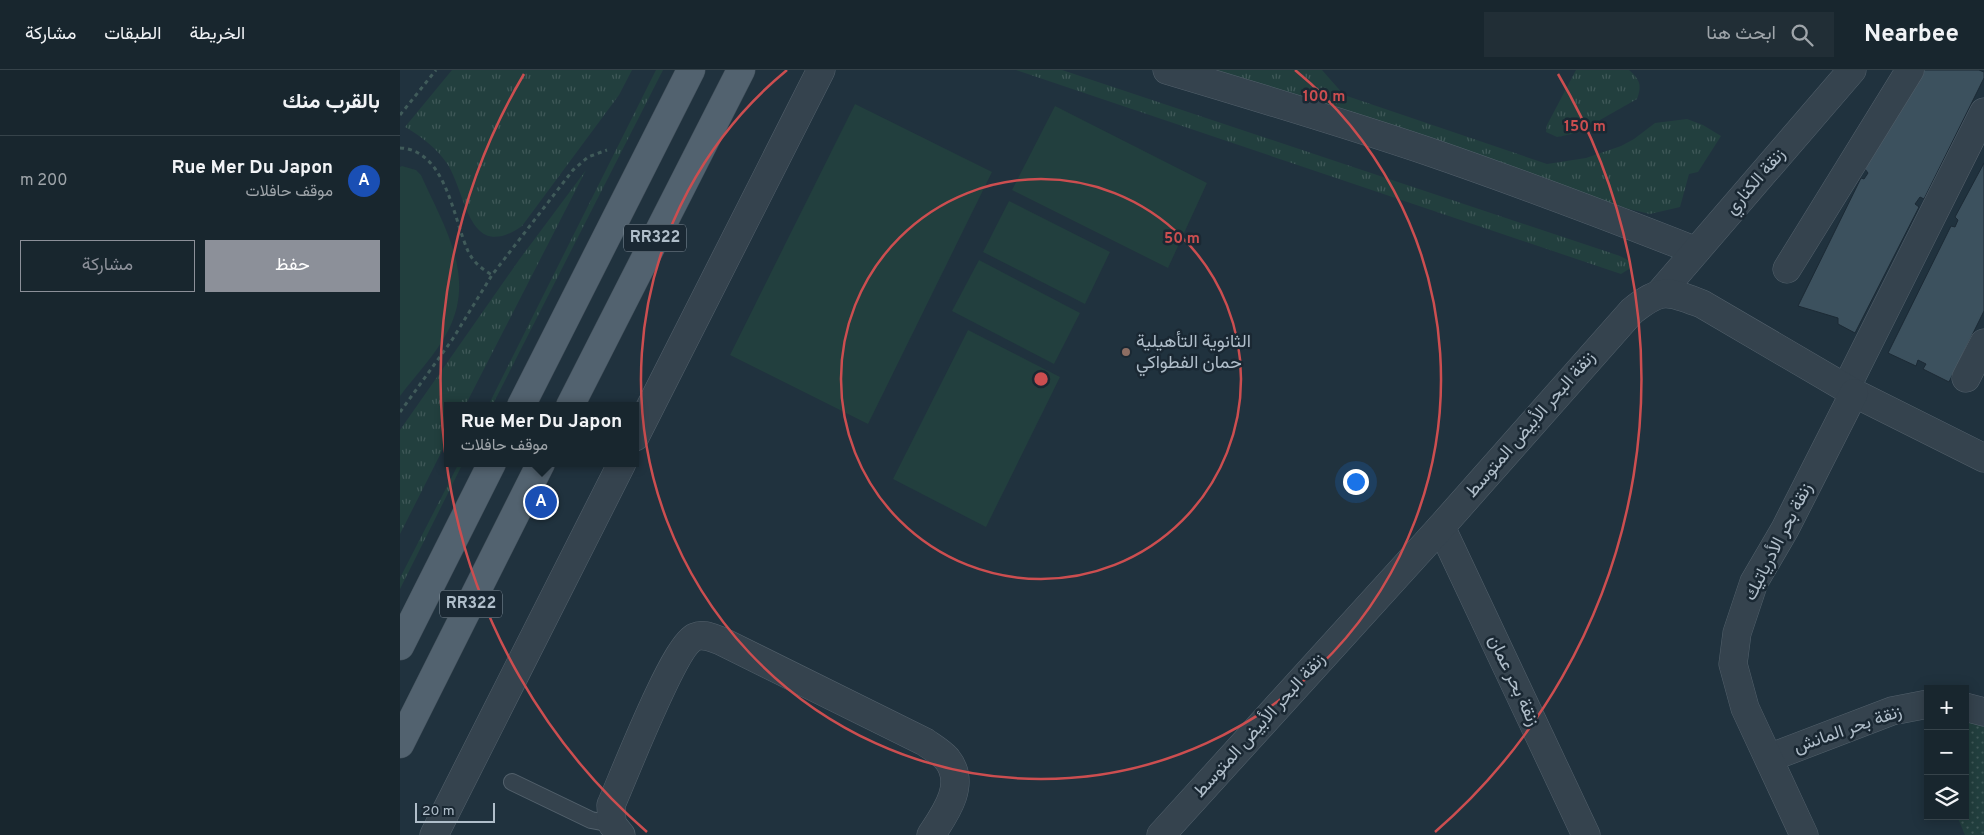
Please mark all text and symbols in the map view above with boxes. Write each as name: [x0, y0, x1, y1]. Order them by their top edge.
search box: [1484, 12, 1834, 57]
text: Nearbee: [1864, 20, 1959, 50]
icon: search: [1788, 21, 1816, 49]
text: ابحث هنا: [1706, 22, 1776, 46]
text: مشاركة: [25, 23, 76, 46]
text: الطبقات: [104, 23, 161, 46]
text: الخريطة: [189, 23, 245, 46]
text: 100 m: [1303, 88, 1345, 107]
text: بالقرب منك: [283, 89, 380, 116]
text: 150 m: [1564, 118, 1606, 137]
street label: زنقة الكناري: [1721, 144, 1793, 221]
text: Rue Mer Du Japon: [171, 156, 333, 180]
text: 200 m: [20, 171, 68, 191]
text: A: [358, 171, 370, 191]
text: موقف حافلات: [246, 182, 333, 202]
road number: RR322: [624, 224, 686, 252]
text: 50 m: [1164, 230, 1200, 249]
button: مشاركة: [20, 240, 195, 292]
button: حفظ: [205, 240, 380, 292]
place label: الثانوية التأهيلية حمان الفطواكي: [1136, 331, 1251, 377]
marker: الثانوية التأهيلية حمان الفطواكي: [1120, 346, 1132, 358]
street label: زنقة البحر الأبيض المتوسط: [1461, 347, 1601, 503]
centre of rings: [1032, 370, 1050, 388]
popup: [444, 402, 639, 467]
text: Rue Mer Du Japon: [461, 410, 622, 434]
text: موقف حافلات: [461, 436, 548, 456]
your location: [1343, 469, 1369, 495]
street label: زنقة بحر الأدرياتيك: [1739, 479, 1819, 605]
pin: A: [525, 483, 557, 521]
road number: RR322: [440, 590, 502, 618]
street label: زنقة بحر عمان: [1482, 632, 1544, 730]
street label: زنقة البحر الأبيض المتوسط: [1189, 649, 1331, 803]
map controls: [1924, 685, 1969, 820]
button: +: [1924, 685, 1969, 730]
street label: زنقة بحر المانش: [1791, 701, 1905, 759]
button: −: [1924, 730, 1969, 775]
button: layers: [1924, 775, 1969, 820]
scale bar: [415, 800, 495, 823]
text: 20 m: [422, 803, 455, 820]

